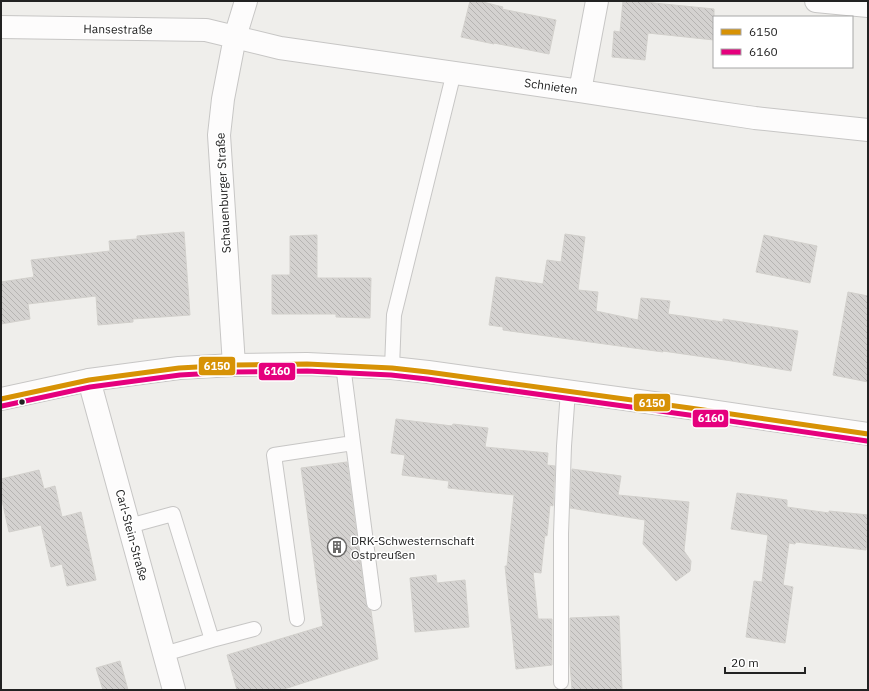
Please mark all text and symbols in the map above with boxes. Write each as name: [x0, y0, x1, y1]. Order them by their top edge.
legend: [713, 16, 853, 68]
street label: Hansestraße: [83, 21, 153, 37]
text: 6150: [749, 24, 778, 39]
text: 6160: [749, 44, 778, 59]
street label: Schnieten: [523, 75, 579, 97]
street label: Schauenburger Straße: [212, 132, 234, 254]
line badge: 6150: [198, 356, 236, 376]
text: 6150: [204, 359, 231, 373]
line badge: 6160: [258, 362, 296, 381]
text: 6160: [264, 364, 291, 378]
line badge: 6150: [633, 393, 671, 412]
text: 6150: [639, 396, 666, 410]
unlabelled marker: [17, 397, 27, 407]
line badge: 6160: [692, 409, 729, 428]
text: 6160: [698, 411, 725, 425]
street label: Carl-Stein-Straße: [113, 488, 152, 583]
place label: DRK-Schwesternschaft Ostpreußen: [351, 533, 475, 562]
building icon: DRK-Schwesternschaft Ostpreußen: [326, 536, 348, 558]
scale bar: [725, 649, 805, 675]
text: 20 m: [731, 655, 759, 670]

